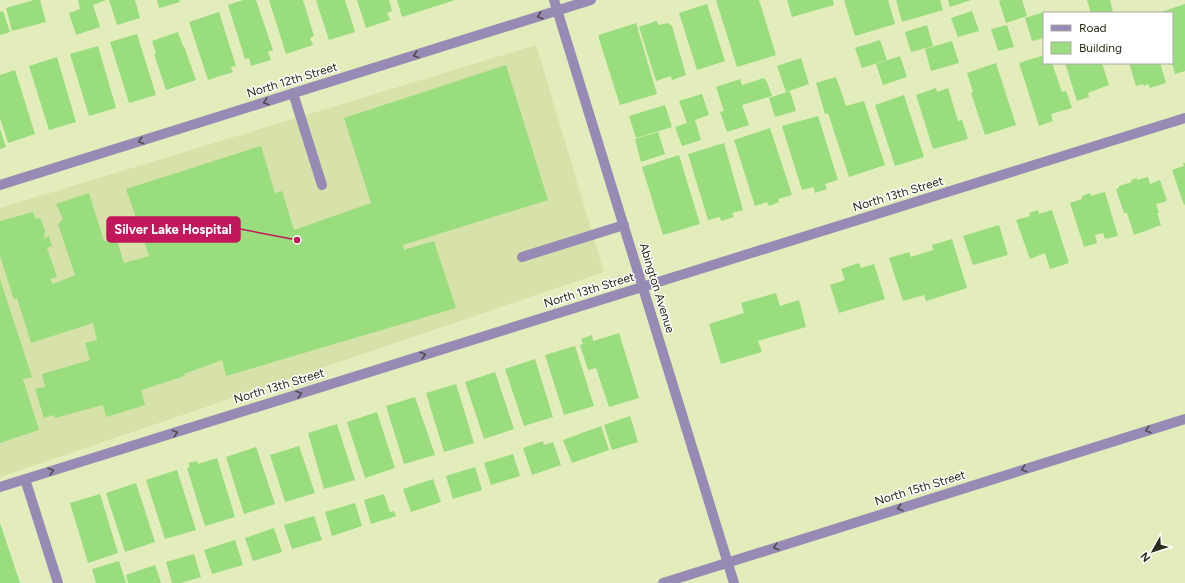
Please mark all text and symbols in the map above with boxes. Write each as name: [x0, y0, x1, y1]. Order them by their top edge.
one-way arrow: [537, 11, 544, 20]
legend: [1043, 12, 1173, 64]
text: Road: [1079, 21, 1107, 35]
text: Building: [1079, 41, 1122, 55]
one-way arrow: [413, 50, 420, 59]
street label: North 12th Street: [245, 59, 339, 100]
one-way arrow: [262, 97, 269, 106]
one-way arrow: [138, 136, 145, 145]
street label: North 13th Street: [851, 173, 945, 214]
callout: Silver Lake Hospital: [107, 217, 240, 242]
text: Silver Lake Hospital: [114, 222, 232, 237]
street label: Abington Avenue: [637, 241, 677, 335]
street label: North 13th Street: [542, 269, 636, 310]
one-way arrow: [419, 351, 426, 360]
street label: North 13th Street: [232, 365, 326, 406]
one-way arrow: [295, 390, 302, 399]
one-way arrow: [1144, 426, 1151, 434]
one-way arrow: [171, 429, 178, 438]
one-way arrow: [1020, 465, 1027, 473]
one-way arrow: [47, 467, 54, 476]
street label: North 15th Street: [873, 467, 968, 508]
one-way arrow: [896, 504, 903, 512]
north arrow: [1133, 531, 1173, 571]
one-way arrow: [772, 542, 779, 551]
text: N: [1138, 550, 1153, 564]

